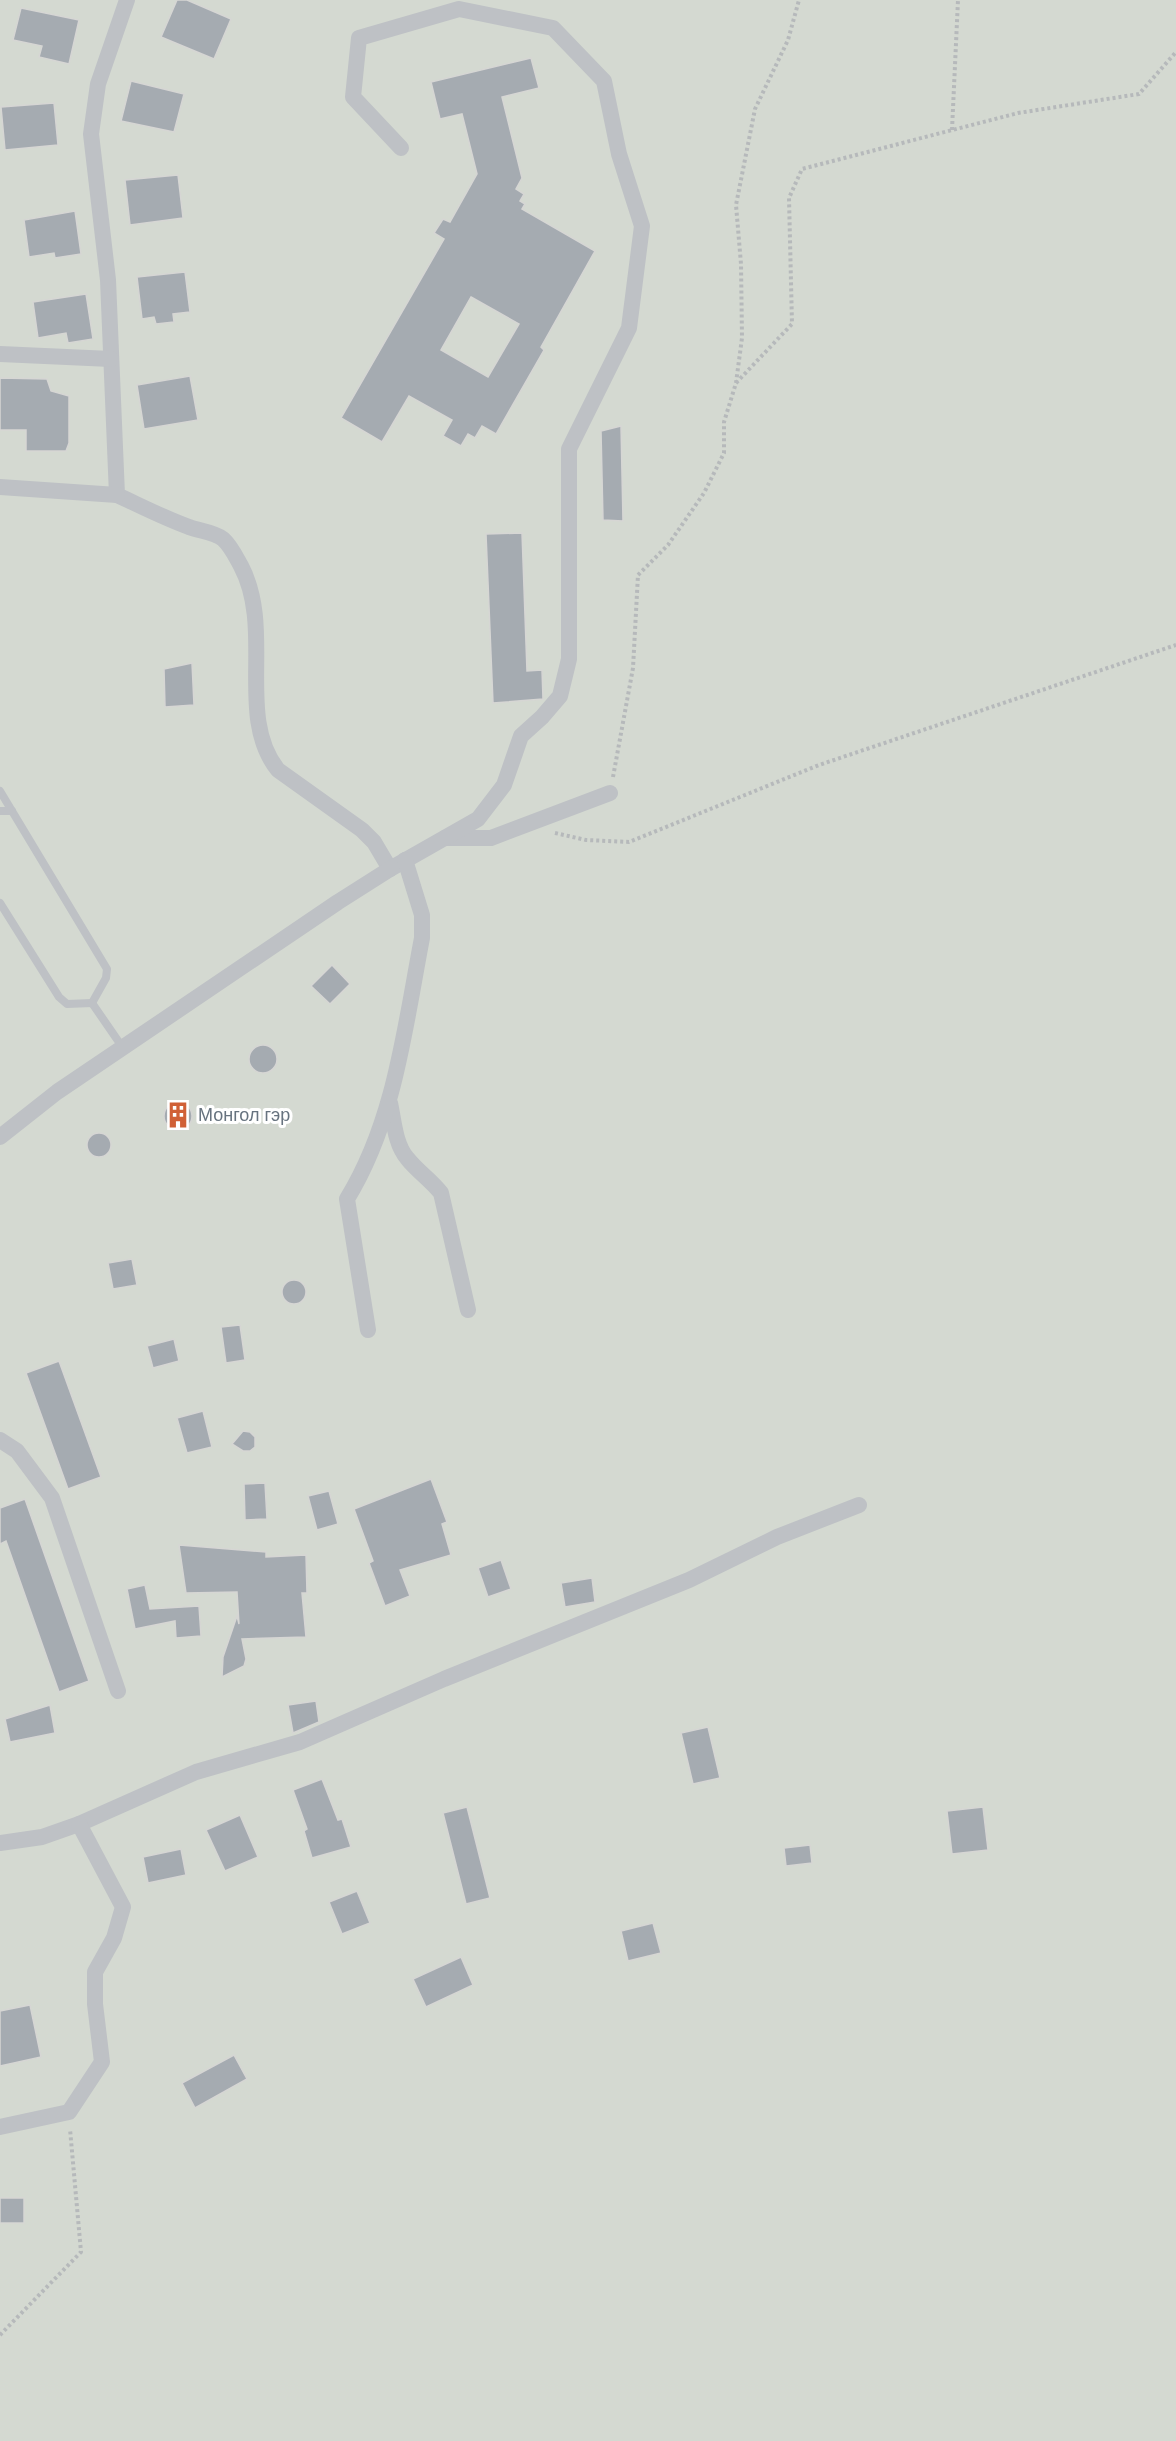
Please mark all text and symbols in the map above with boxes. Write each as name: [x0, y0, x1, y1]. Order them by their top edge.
building icon: Монгол гэр: [163, 1100, 193, 1130]
place label: Монгол гэр: [198, 1105, 290, 1125]

